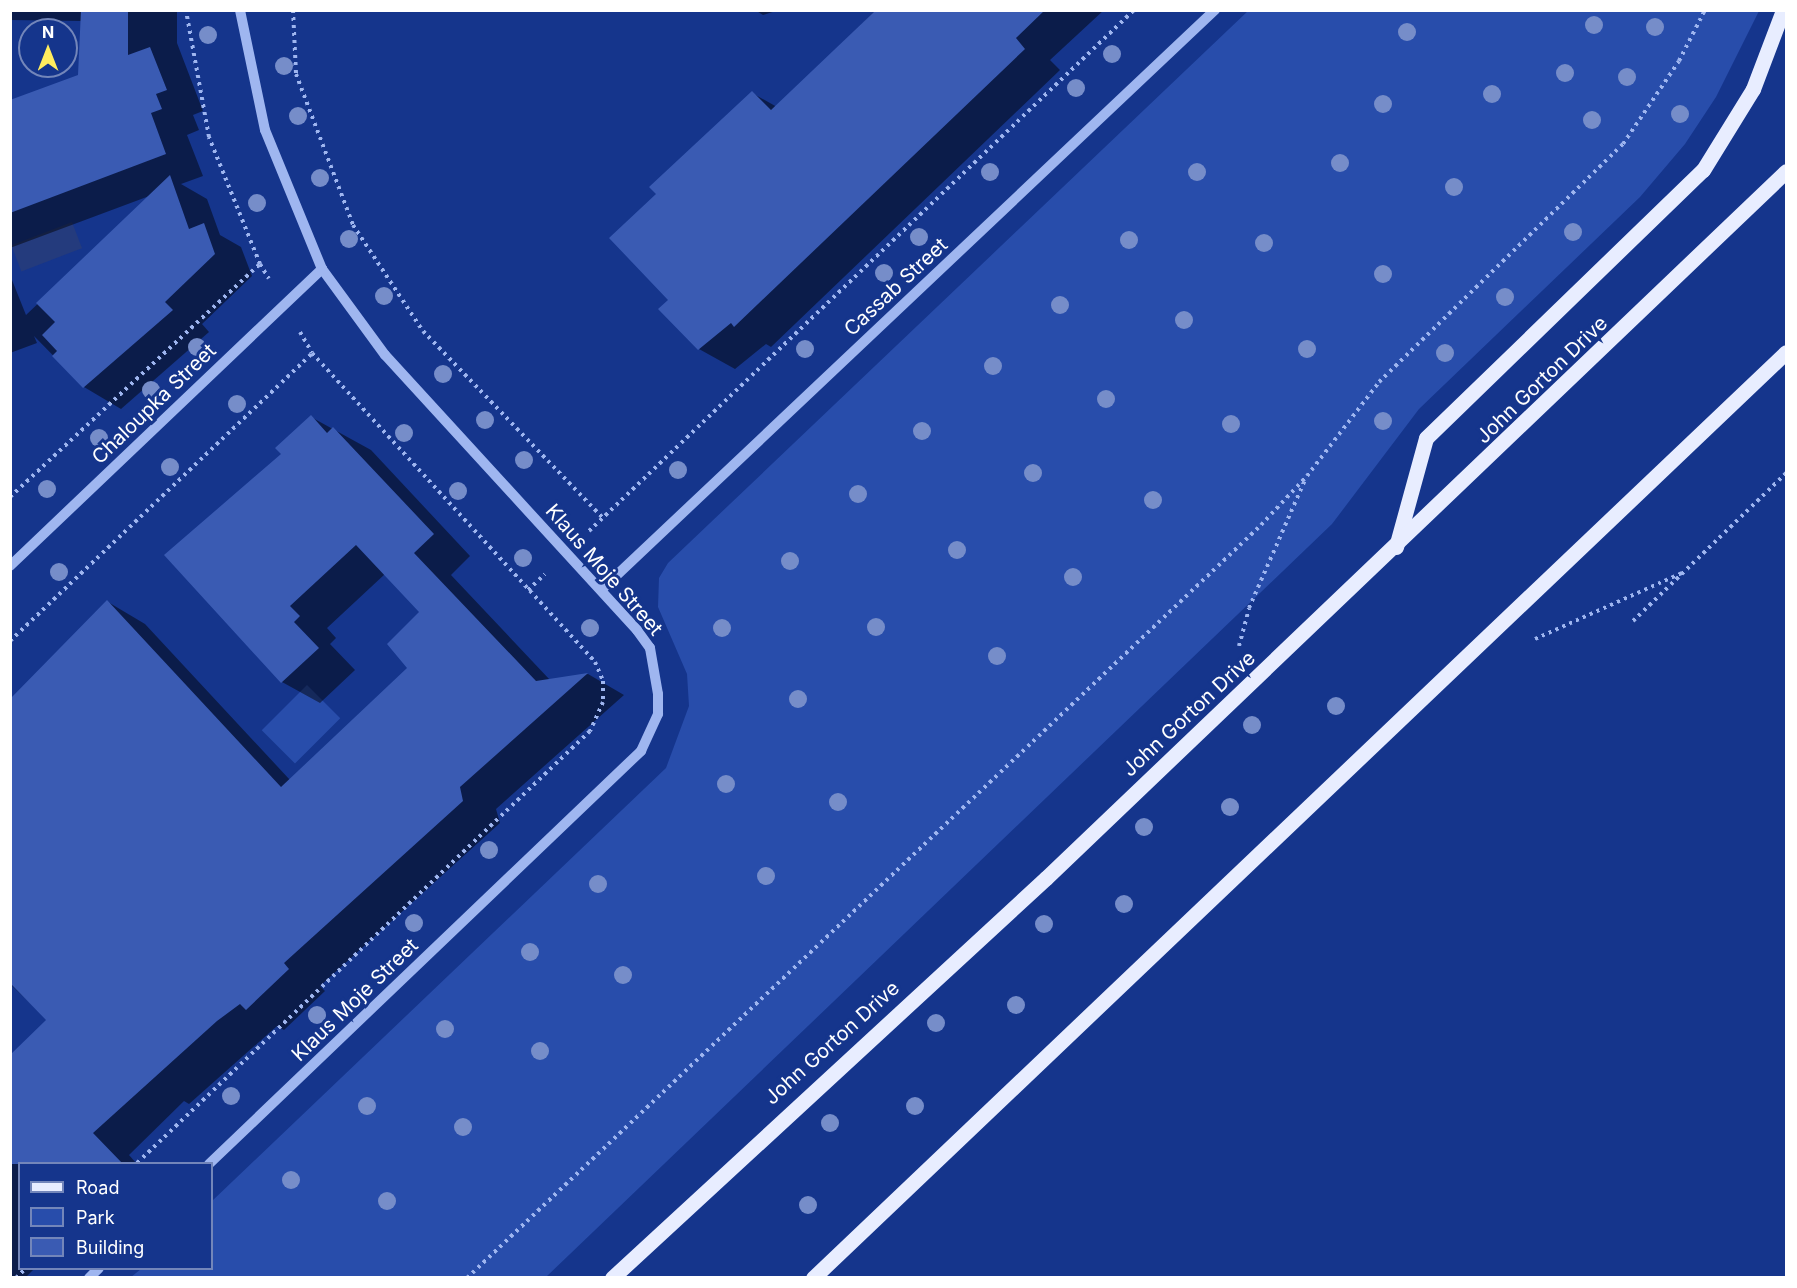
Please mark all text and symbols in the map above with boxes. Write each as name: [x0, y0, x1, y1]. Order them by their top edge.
north arrow: [18, 18, 78, 78]
text: N: [42, 22, 54, 42]
street label: Cassab Street: [839, 233, 953, 341]
street label: John Gorton Drive: [1471, 311, 1613, 449]
street label: Chaloupka Street: [87, 339, 221, 469]
street label: Klaus Moje Street: [540, 499, 668, 641]
street label: John Gorton Drive: [1118, 646, 1260, 782]
street label: Klaus Moje Street: [287, 934, 423, 1066]
street label: John Gorton Drive: [760, 976, 904, 1110]
legend: [18, 1162, 213, 1270]
text: Road: [76, 1177, 119, 1198]
text: Park: [76, 1207, 115, 1228]
text: Building: [76, 1237, 144, 1258]

